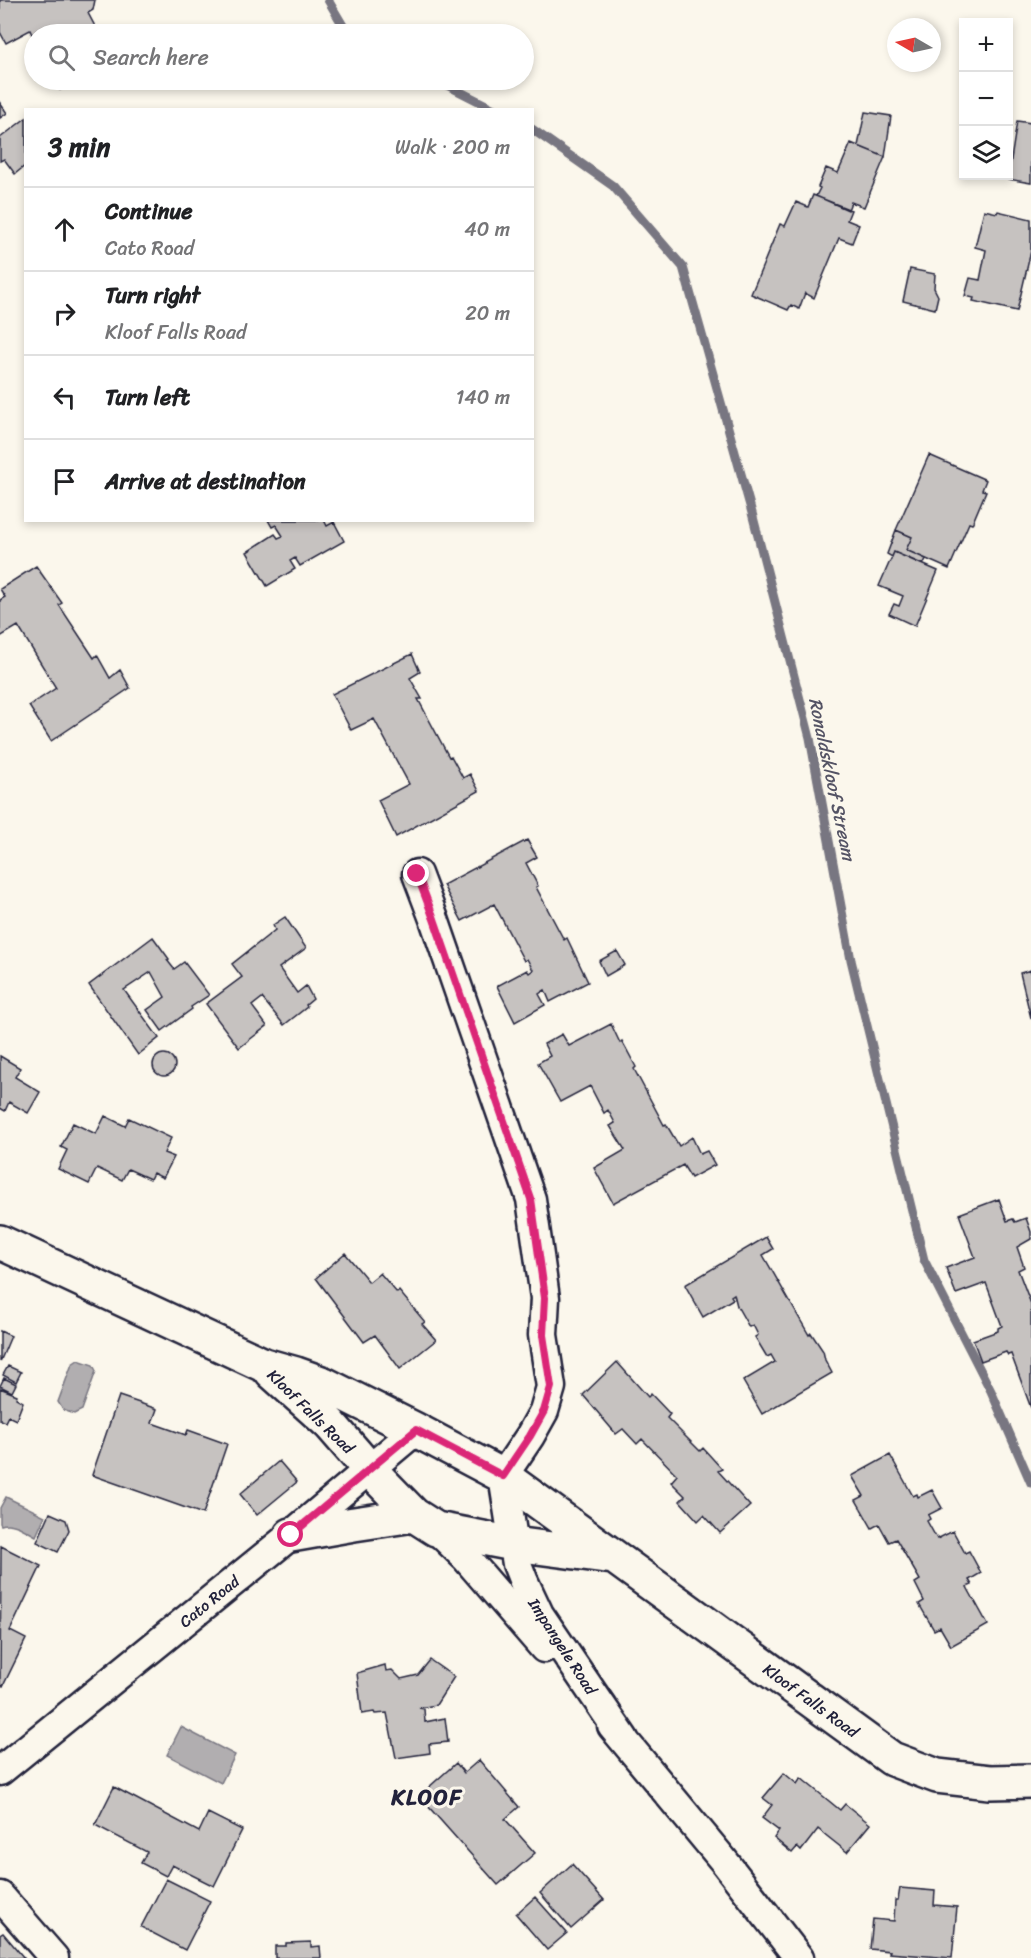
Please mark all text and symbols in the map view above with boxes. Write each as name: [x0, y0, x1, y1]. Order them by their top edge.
north arrow: [887, 18, 941, 72]
map controls: [959, 18, 1013, 180]
button: +: [959, 18, 1013, 72]
search box: [24, 24, 534, 90]
text: Search here: [93, 38, 209, 77]
icon: search: [45, 41, 78, 74]
button: −: [959, 72, 1013, 126]
text: 3 min: [48, 124, 110, 170]
button: layers: [959, 126, 1013, 180]
text: Walk · 200 m: [395, 130, 510, 165]
text: Continue: [105, 192, 193, 231]
text: 40 m: [464, 212, 510, 247]
icon: ahead: [48, 213, 81, 246]
text: Cato Road: [105, 231, 194, 266]
text: Turn right: [105, 276, 200, 315]
text: 20 m: [465, 296, 510, 331]
icon: right: [48, 297, 81, 330]
text: Kloof Falls Road: [105, 315, 246, 350]
text: Turn left: [105, 378, 190, 417]
text: 140 m: [456, 380, 510, 415]
icon: left: [48, 381, 81, 414]
text: Arrive at destination: [105, 462, 306, 501]
icon: arrive: [48, 465, 81, 498]
water label: Ronaldskloof Stream: [799, 695, 865, 866]
route end: [403, 860, 429, 886]
street label: Kloof Falls Road: [260, 1362, 363, 1462]
route start: [277, 1521, 303, 1547]
street label: Cato Road: [172, 1567, 247, 1635]
street label: Impangele Road: [520, 1591, 606, 1702]
street label: Kloof Falls Road: [756, 1655, 866, 1746]
district label: KLOOF: [390, 1778, 463, 1817]

